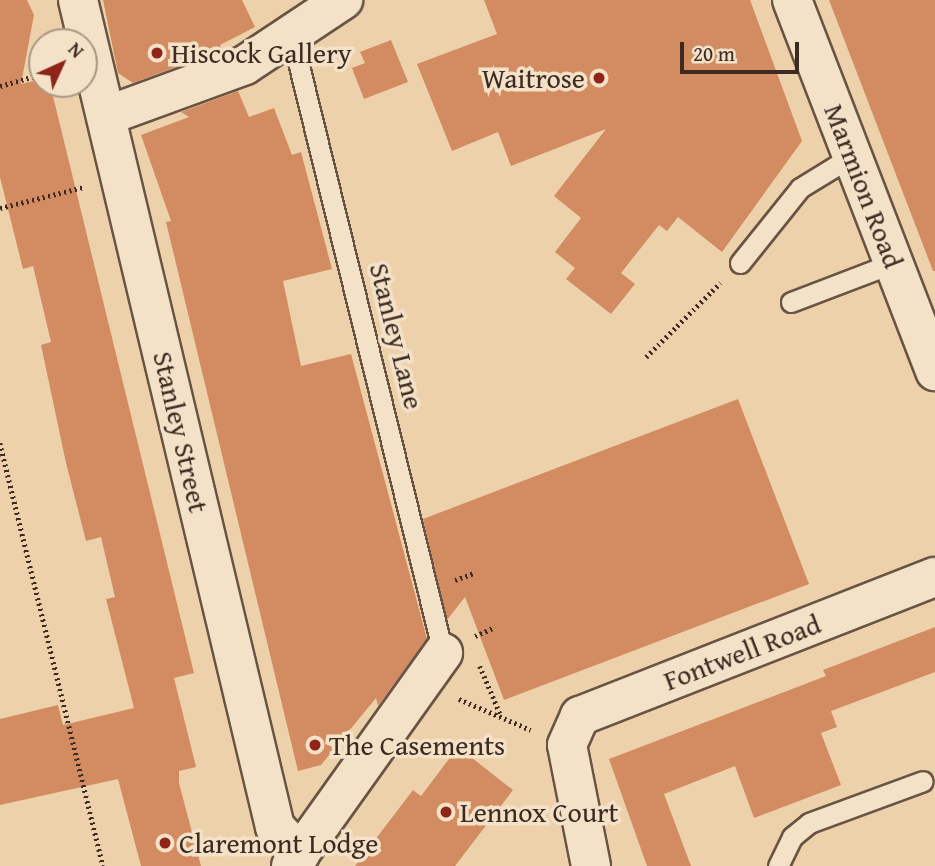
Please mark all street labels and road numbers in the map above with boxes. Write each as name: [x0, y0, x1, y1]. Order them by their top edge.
street label: Marmion Road: [817, 99, 911, 273]
street label: Stanley Lane: [363, 259, 431, 413]
street label: Stanley Street: [146, 348, 216, 516]
street label: Fontwell Road: [659, 607, 825, 697]

